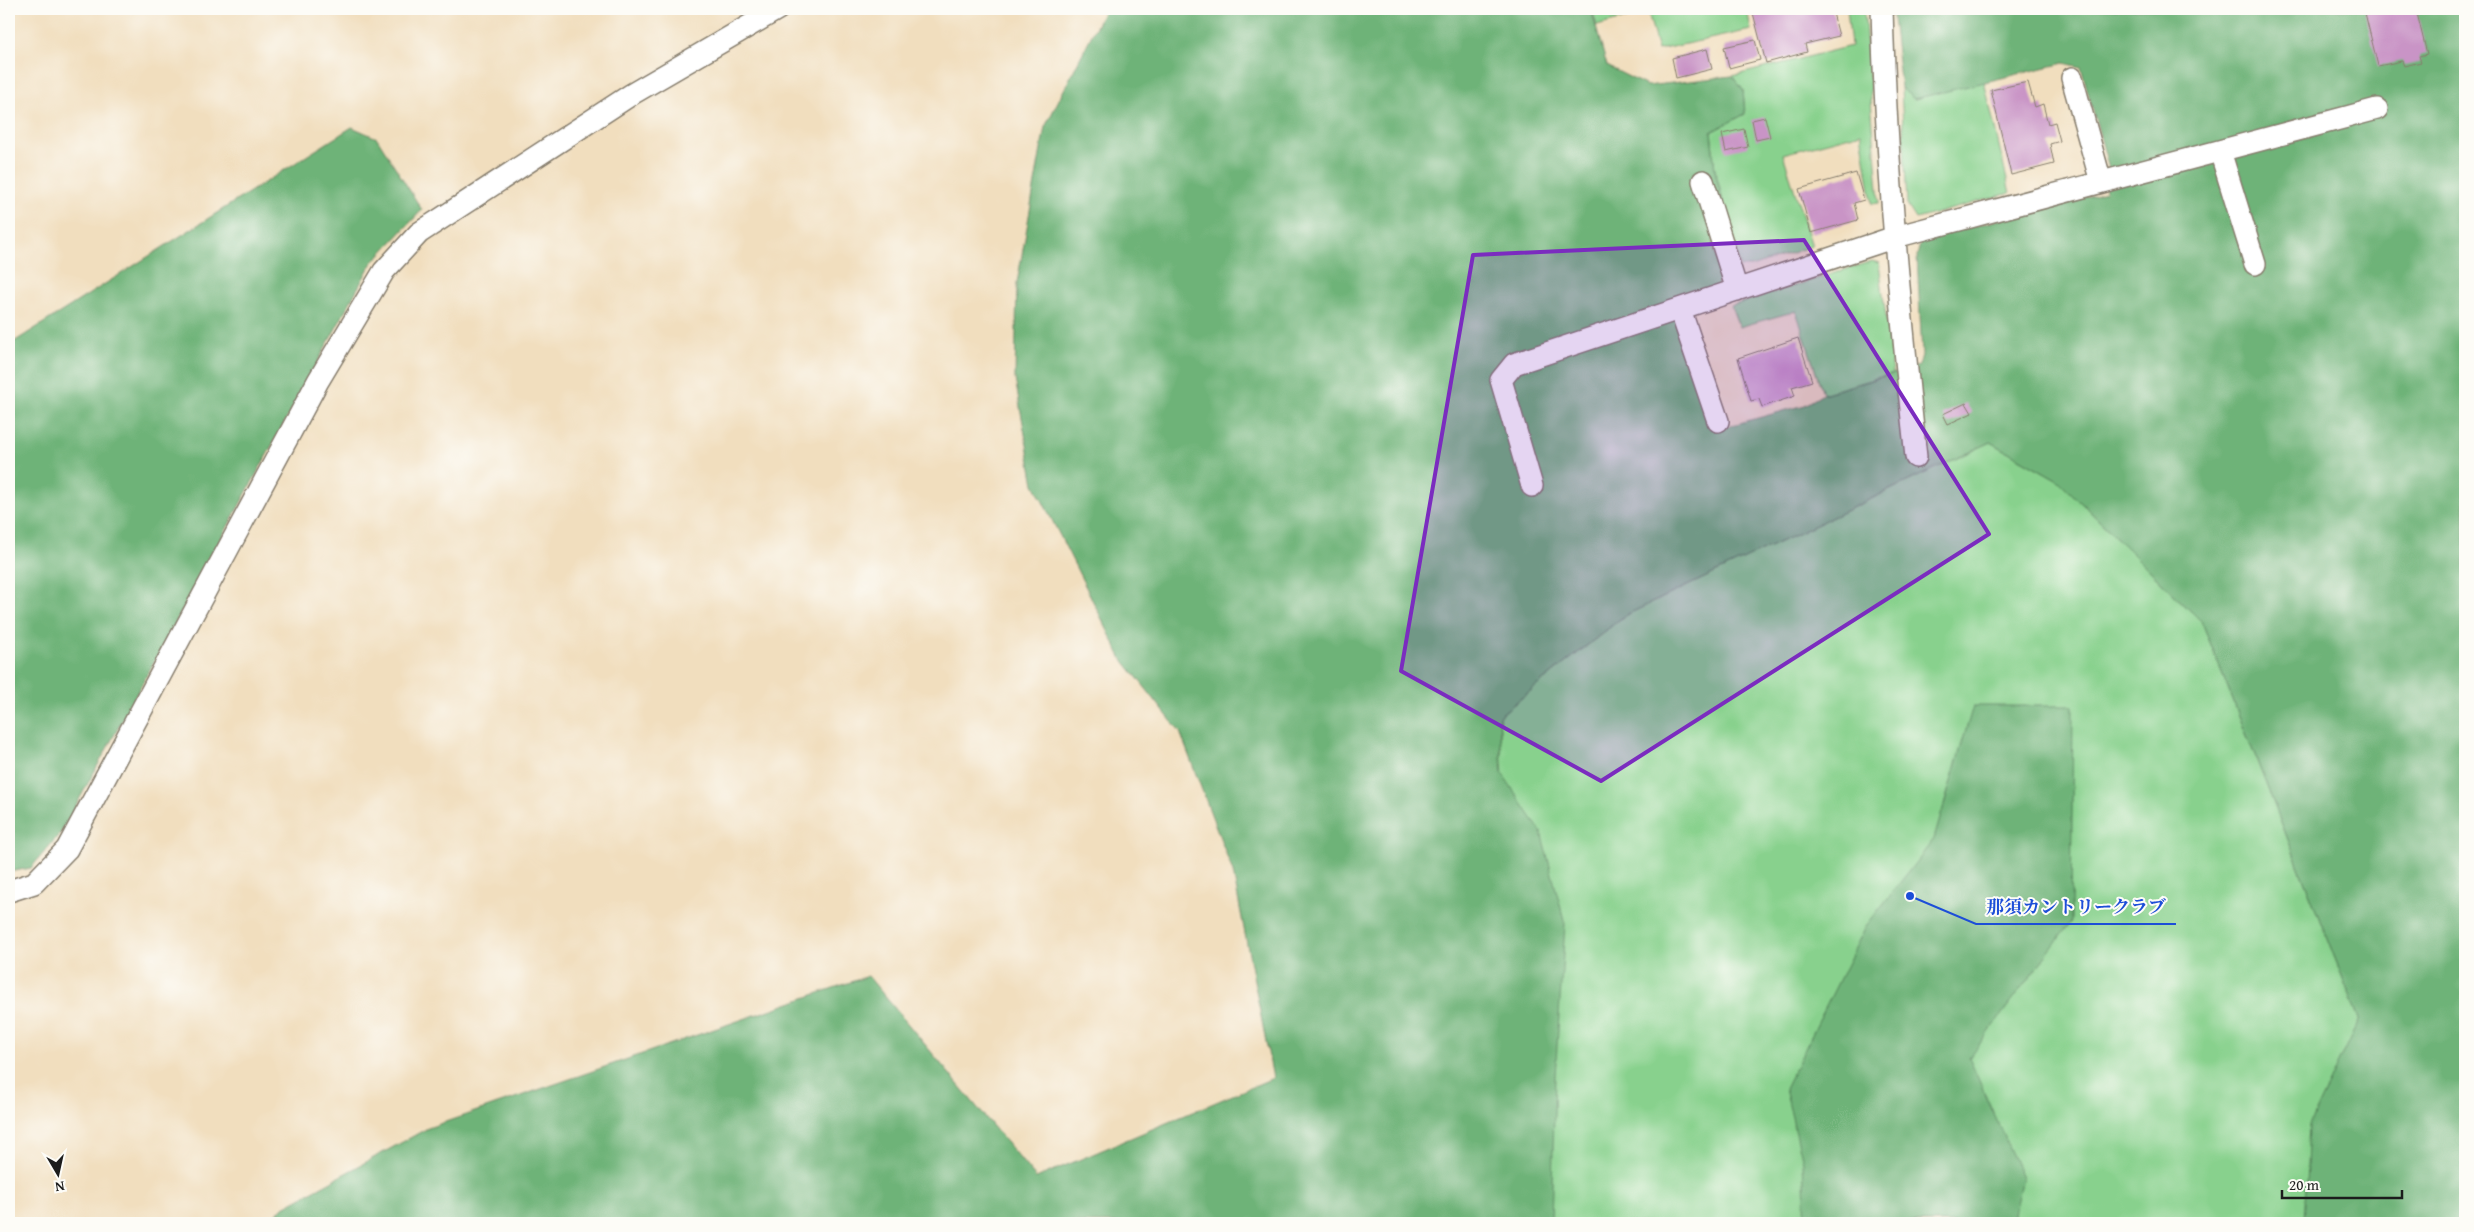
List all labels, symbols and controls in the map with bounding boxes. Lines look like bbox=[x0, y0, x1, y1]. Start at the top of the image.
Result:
callout: 那須カントリークラブ bbox=[1976, 891, 2176, 924]
text: 那須カントリークラブ bbox=[1986, 893, 2166, 920]
north arrow bbox=[32, 1150, 82, 1200]
scale bar bbox=[2282, 1167, 2402, 1199]
text: 20 m bbox=[2289, 1174, 2320, 1195]
text: N bbox=[53, 1176, 66, 1198]

